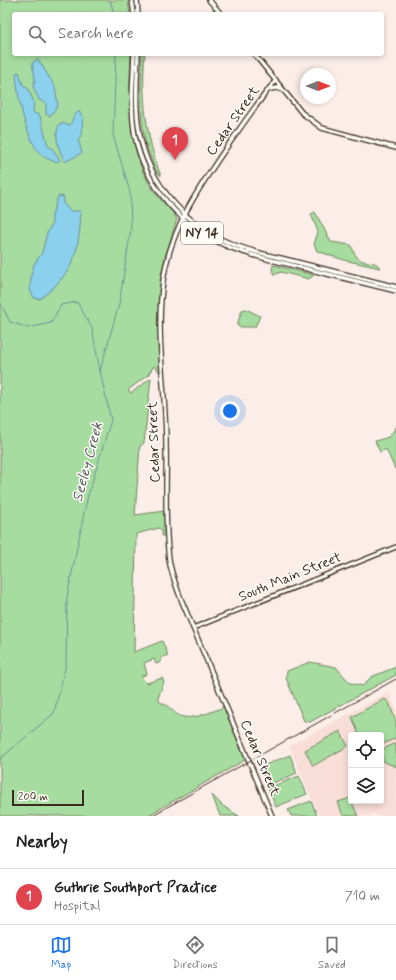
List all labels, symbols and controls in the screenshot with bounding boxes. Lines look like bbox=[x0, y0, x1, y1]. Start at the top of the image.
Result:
search box bbox=[12, 12, 384, 56]
icon: search bbox=[26, 23, 48, 45]
text: Search here bbox=[58, 24, 134, 44]
north arrow bbox=[300, 68, 336, 104]
street label: Cedar Street bbox=[202, 82, 264, 159]
pin: 1 bbox=[162, 127, 188, 160]
road number: NY 14 bbox=[181, 222, 223, 244]
street label: Cedar Street bbox=[144, 400, 164, 483]
your location bbox=[220, 401, 240, 421]
water label: Seeley Creek bbox=[68, 419, 108, 504]
street label: South Main Street bbox=[236, 548, 344, 606]
street label: Cedar Street bbox=[236, 717, 284, 800]
map controls bbox=[348, 732, 384, 804]
button: locate bbox=[348, 732, 384, 768]
button: layers bbox=[348, 768, 384, 804]
scale bar bbox=[12, 788, 84, 807]
text: 200 m bbox=[18, 790, 48, 804]
text: Nearby bbox=[16, 831, 68, 853]
text: Guthrie Southport Practice bbox=[54, 878, 217, 898]
text: 1 bbox=[26, 888, 32, 905]
text: 710 m bbox=[345, 888, 380, 905]
text: Hospital bbox=[54, 898, 100, 915]
tab: Map bbox=[50, 934, 72, 972]
tab: Directions bbox=[172, 934, 218, 972]
tab: Saved bbox=[318, 934, 346, 972]

